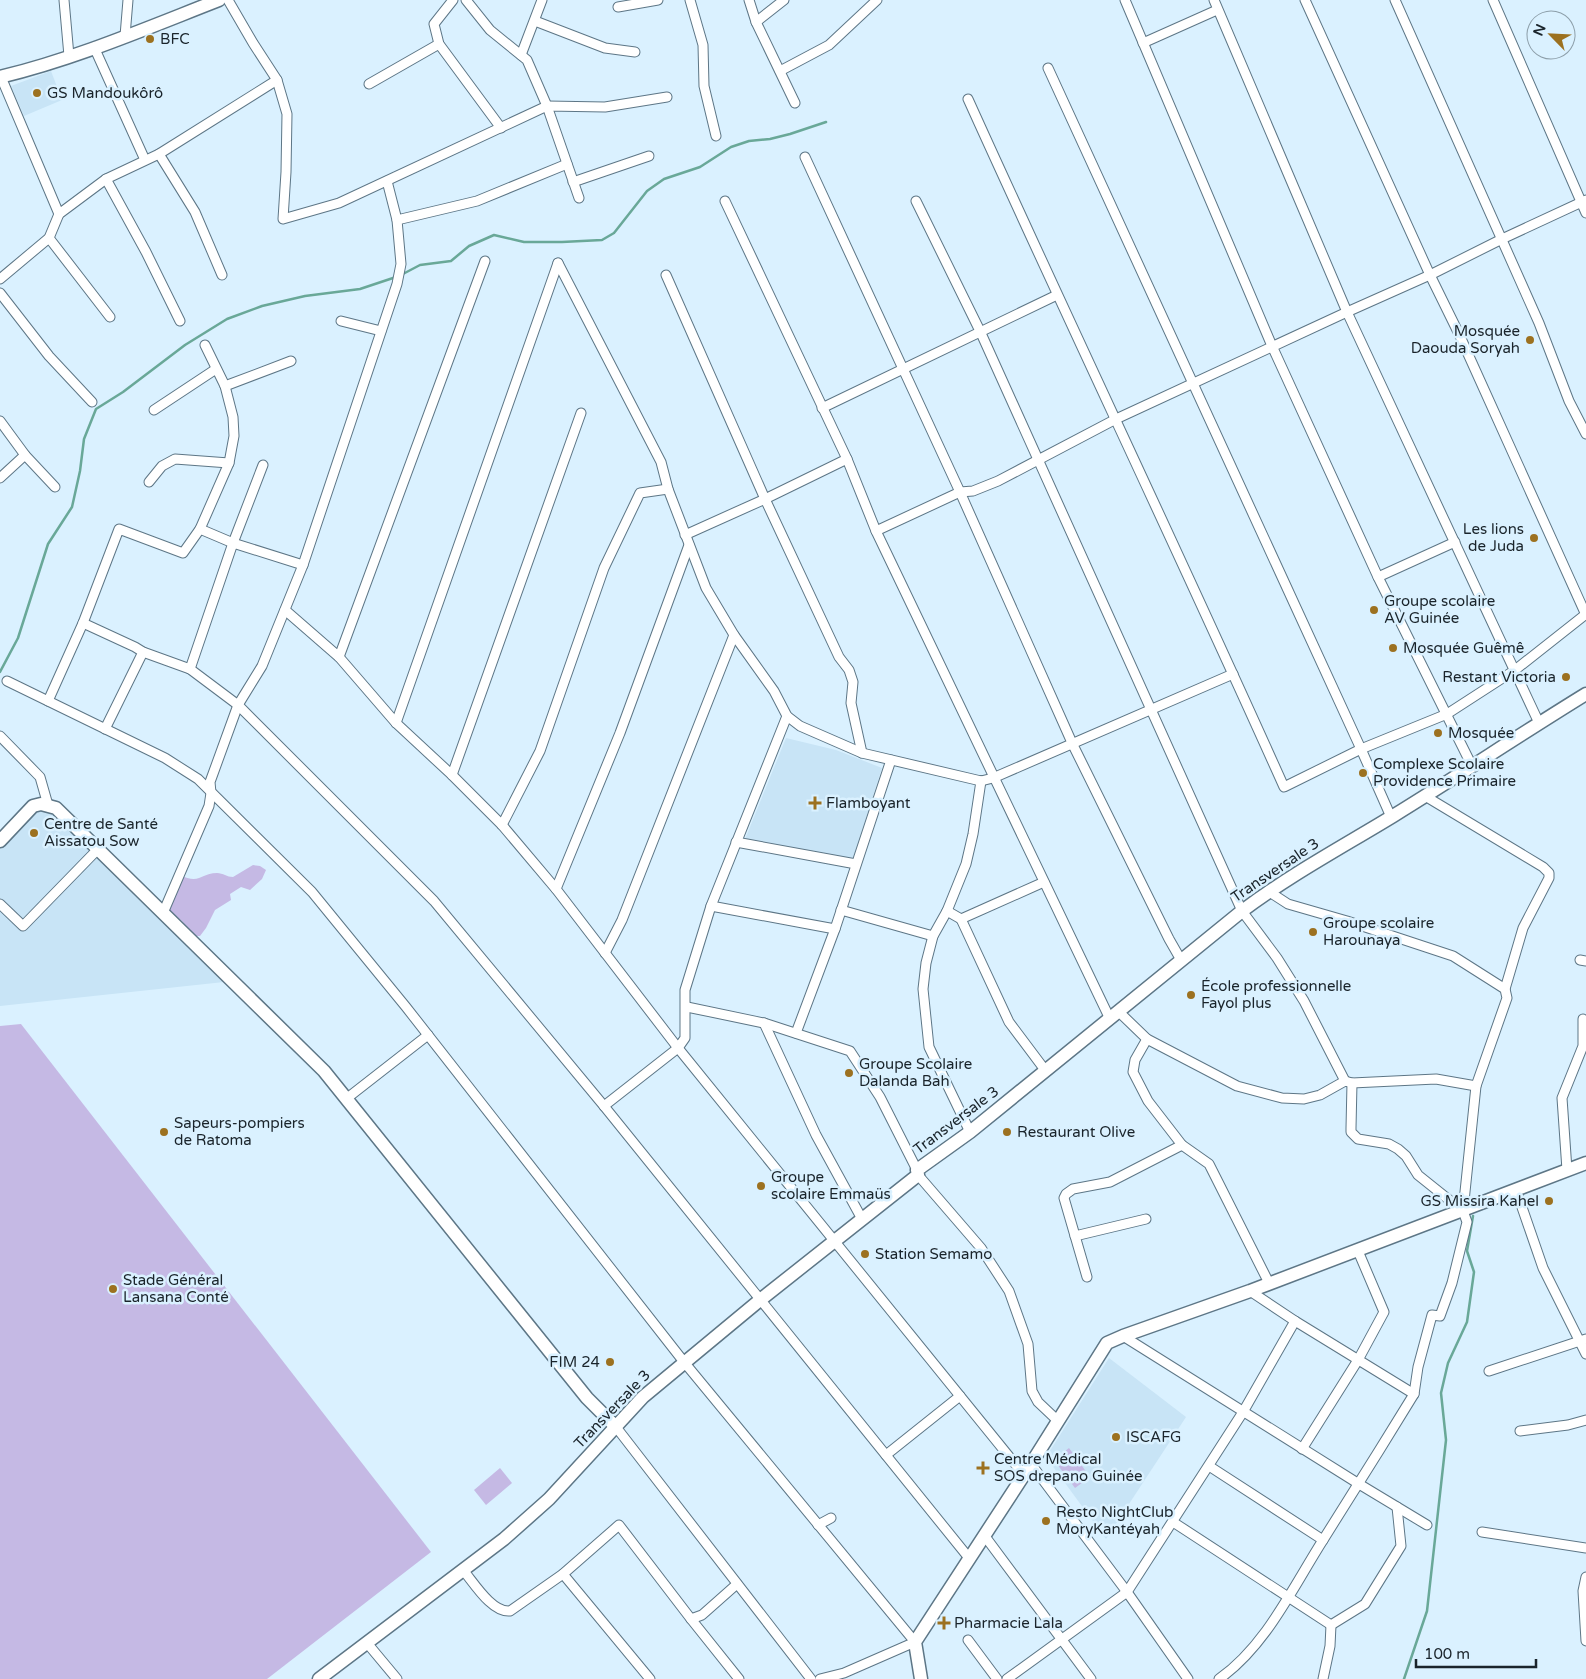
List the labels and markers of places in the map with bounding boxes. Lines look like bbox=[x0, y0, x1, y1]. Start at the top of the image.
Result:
place label: BFC bbox=[160, 30, 190, 48]
marker: BFC bbox=[144, 33, 156, 45]
place label: GS Mandoukôrô bbox=[47, 84, 163, 102]
marker: GS Mandoukôrô bbox=[31, 87, 43, 99]
place label: Mosquée Daouda Soryah bbox=[1411, 322, 1520, 357]
marker: Mosquée Daouda Soryah bbox=[1524, 334, 1536, 346]
place label: Les lions de Juda bbox=[1463, 520, 1524, 555]
marker: Les lions de Juda bbox=[1528, 532, 1540, 544]
place label: Groupe scolaire AV Guinée bbox=[1384, 592, 1495, 627]
marker: Groupe scolaire AV Guinée bbox=[1368, 604, 1380, 616]
place label: Mosquée Guêmê bbox=[1403, 639, 1524, 657]
marker: Mosquée Guêmê bbox=[1387, 642, 1399, 654]
place label: Restant Victoria bbox=[1442, 668, 1556, 686]
marker: Restant Victoria bbox=[1560, 671, 1572, 683]
place label: Mosquée bbox=[1448, 724, 1514, 742]
marker: Mosquée bbox=[1432, 727, 1444, 739]
place label: Complexe Scolaire Providence Primaire bbox=[1373, 755, 1516, 790]
marker: Complexe Scolaire Providence Primaire bbox=[1357, 767, 1369, 779]
place label: Flamboyant bbox=[826, 794, 911, 812]
marker: Flamboyant bbox=[808, 796, 822, 810]
place label: Centre de Santé Aissatou Sow bbox=[44, 815, 158, 850]
marker: Centre de Santé Aissatou Sow bbox=[28, 827, 40, 839]
place label: Groupe scolaire Harounaya bbox=[1323, 914, 1434, 949]
marker: Groupe scolaire Harounaya bbox=[1307, 926, 1319, 938]
place label: École professionnelle Fayol plus bbox=[1201, 977, 1351, 1012]
marker: École professionnelle Fayol plus bbox=[1185, 989, 1197, 1001]
place label: Groupe Scolaire Dalanda Bah bbox=[859, 1055, 972, 1090]
marker: Groupe Scolaire Dalanda Bah bbox=[843, 1067, 855, 1079]
place label: Sapeurs-pompiers de Ratoma bbox=[174, 1114, 305, 1149]
place label: Restaurant Olive bbox=[1017, 1123, 1135, 1141]
marker: Sapeurs-pompiers de Ratoma bbox=[158, 1126, 170, 1138]
marker: Restaurant Olive bbox=[1001, 1126, 1013, 1138]
place label: Groupe scolaire Emmaüs bbox=[771, 1168, 891, 1203]
marker: Groupe scolaire Emmaüs bbox=[755, 1180, 767, 1192]
place label: GS Missira Kahel bbox=[1420, 1192, 1539, 1210]
marker: GS Missira Kahel bbox=[1543, 1195, 1555, 1207]
place label: Station Semamo bbox=[875, 1245, 992, 1263]
marker: Station Semamo bbox=[859, 1248, 871, 1260]
place label: Stade Général Lansana Conté bbox=[123, 1271, 229, 1306]
marker: Stade Général Lansana Conté bbox=[107, 1283, 119, 1295]
place label: FIM 24 bbox=[549, 1353, 600, 1371]
marker: FIM 24 bbox=[604, 1356, 616, 1368]
place label: ISCAFG bbox=[1126, 1428, 1181, 1446]
marker: ISCAFG bbox=[1110, 1431, 1122, 1443]
place label: Centre Médical SOS drepano Guinée bbox=[994, 1450, 1142, 1485]
marker: Centre Médical SOS drepano Guinée bbox=[976, 1461, 990, 1475]
place label: Resto NightClub MoryKantéyah bbox=[1056, 1503, 1174, 1538]
marker: Resto NightClub MoryKantéyah bbox=[1040, 1515, 1052, 1527]
place label: Pharmacie Lala bbox=[954, 1614, 1063, 1632]
marker: Pharmacie Lala bbox=[938, 1617, 950, 1629]

